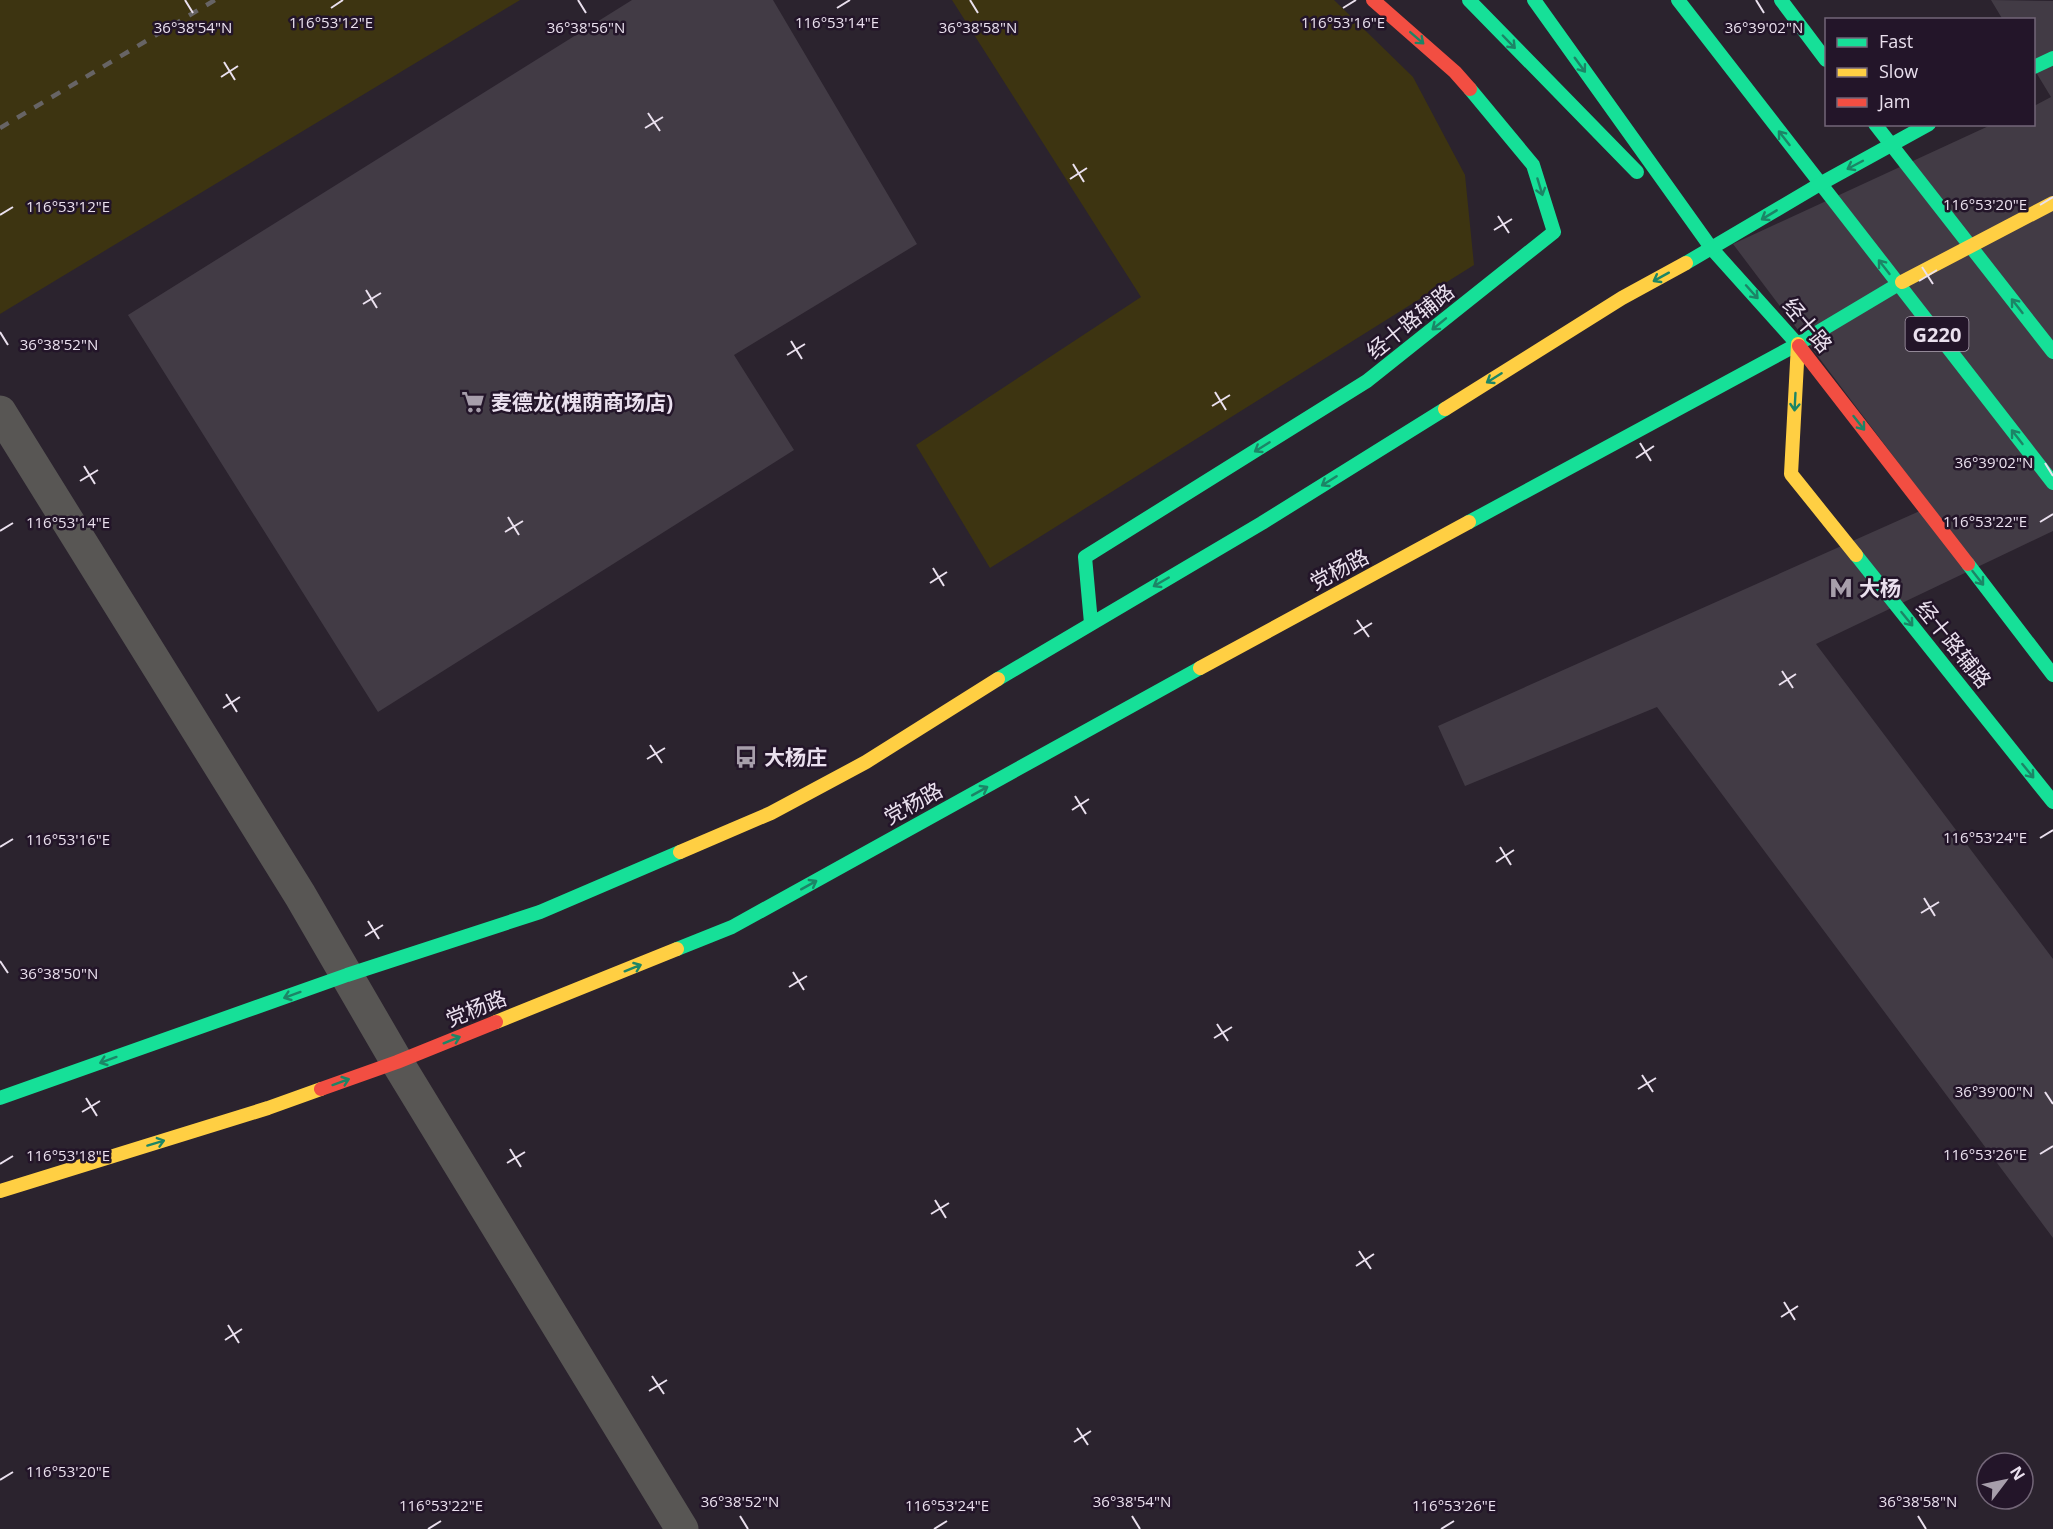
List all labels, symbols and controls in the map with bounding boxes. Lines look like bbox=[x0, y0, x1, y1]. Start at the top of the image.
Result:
text: 116°53'12"E bbox=[289, 12, 373, 32]
text: 116°53'14"E bbox=[795, 12, 879, 32]
text: 116°53'16"E bbox=[1301, 12, 1385, 32]
text: 36°38'54"N bbox=[154, 17, 232, 37]
text: 36°38'56"N bbox=[547, 17, 625, 37]
text: 36°38'58"N bbox=[939, 17, 1017, 37]
text: 36°39'02"N bbox=[1725, 17, 1803, 37]
legend bbox=[1825, 18, 2035, 126]
text: Fast bbox=[1879, 29, 1913, 53]
one-way arrow bbox=[1409, 32, 1425, 45]
one-way arrow bbox=[1502, 34, 1517, 49]
one-way arrow bbox=[1574, 56, 1586, 72]
text: Slow bbox=[1879, 59, 1918, 83]
text: Jam bbox=[1877, 89, 1911, 113]
one-way arrow bbox=[1777, 130, 1790, 146]
one-way arrow bbox=[1847, 160, 1865, 171]
one-way arrow bbox=[1535, 177, 1546, 196]
text: 116°53'20"E bbox=[1943, 194, 2027, 214]
text: 116°53'12"E bbox=[26, 196, 110, 216]
one-way arrow bbox=[1761, 209, 1778, 221]
one-way arrow bbox=[1878, 259, 1891, 275]
one-way arrow bbox=[1653, 271, 1670, 283]
street label: 经十路辅路 bbox=[1360, 277, 1460, 365]
one-way arrow bbox=[1745, 285, 1759, 300]
street label: 经十路 bbox=[1777, 292, 1839, 358]
one-way arrow bbox=[2011, 298, 2024, 314]
road number: G220 bbox=[1906, 317, 1968, 351]
one-way arrow bbox=[1431, 318, 1447, 331]
text: 36°38'52"N bbox=[20, 334, 98, 354]
one-way arrow bbox=[1486, 373, 1503, 385]
place label: 麦德龙(槐荫商场店) bbox=[491, 388, 673, 416]
supermarket icon: 麦德龙(槐荫商场店) bbox=[460, 389, 486, 415]
one-way arrow bbox=[1789, 391, 1800, 411]
one-way arrow bbox=[1853, 415, 1866, 431]
one-way arrow bbox=[2011, 429, 2024, 445]
one-way arrow bbox=[1254, 442, 1271, 454]
text: 36°39'02"N bbox=[1955, 452, 2033, 472]
one-way arrow bbox=[1320, 475, 1337, 488]
text: 116°53'22"E bbox=[1943, 511, 2027, 531]
text: 116°53'14"E bbox=[26, 512, 110, 532]
street label: 党杨路 bbox=[1305, 542, 1373, 596]
one-way arrow bbox=[1971, 570, 1984, 586]
place label: 大杨 bbox=[1859, 574, 1901, 602]
metro station icon: 大杨 bbox=[1828, 575, 1854, 601]
one-way arrow bbox=[1153, 576, 1170, 588]
street label: 经十路辅路 bbox=[1910, 594, 1998, 694]
one-way arrow bbox=[1900, 611, 1913, 627]
place label: 大杨庄 bbox=[764, 743, 827, 771]
bus stop icon: 大杨庄 bbox=[733, 744, 759, 770]
one-way arrow bbox=[2022, 763, 2035, 779]
street label: 党杨路 bbox=[879, 775, 947, 831]
one-way arrow bbox=[971, 784, 988, 796]
text: 116°53'24"E bbox=[1943, 827, 2027, 847]
text: 116°53'16"E bbox=[26, 829, 110, 849]
one-way arrow bbox=[800, 879, 817, 891]
one-way arrow bbox=[623, 961, 641, 972]
text: 36°38'50"N bbox=[20, 963, 98, 983]
street label: 党杨路 bbox=[442, 983, 510, 1033]
one-way arrow bbox=[283, 990, 302, 1001]
one-way arrow bbox=[442, 1034, 461, 1045]
one-way arrow bbox=[100, 1055, 118, 1066]
one-way arrow bbox=[332, 1076, 350, 1087]
text: 36°39'00"N bbox=[1955, 1081, 2033, 1101]
one-way arrow bbox=[146, 1137, 165, 1148]
text: 116°53'26"E bbox=[1943, 1144, 2027, 1164]
text: 116°53'18"E bbox=[26, 1145, 110, 1165]
north arrow bbox=[1975, 1451, 2035, 1511]
text: 116°53'20"E bbox=[26, 1461, 110, 1481]
text: N bbox=[2005, 1462, 2030, 1484]
text: 36°38'52"N bbox=[701, 1491, 779, 1511]
text: 36°38'54"N bbox=[1093, 1491, 1171, 1511]
text: 36°38'58"N bbox=[1879, 1491, 1957, 1511]
text: 116°53'22"E bbox=[399, 1495, 483, 1515]
text: 116°53'24"E bbox=[905, 1495, 989, 1515]
text: 116°53'26"E bbox=[1412, 1495, 1496, 1515]

